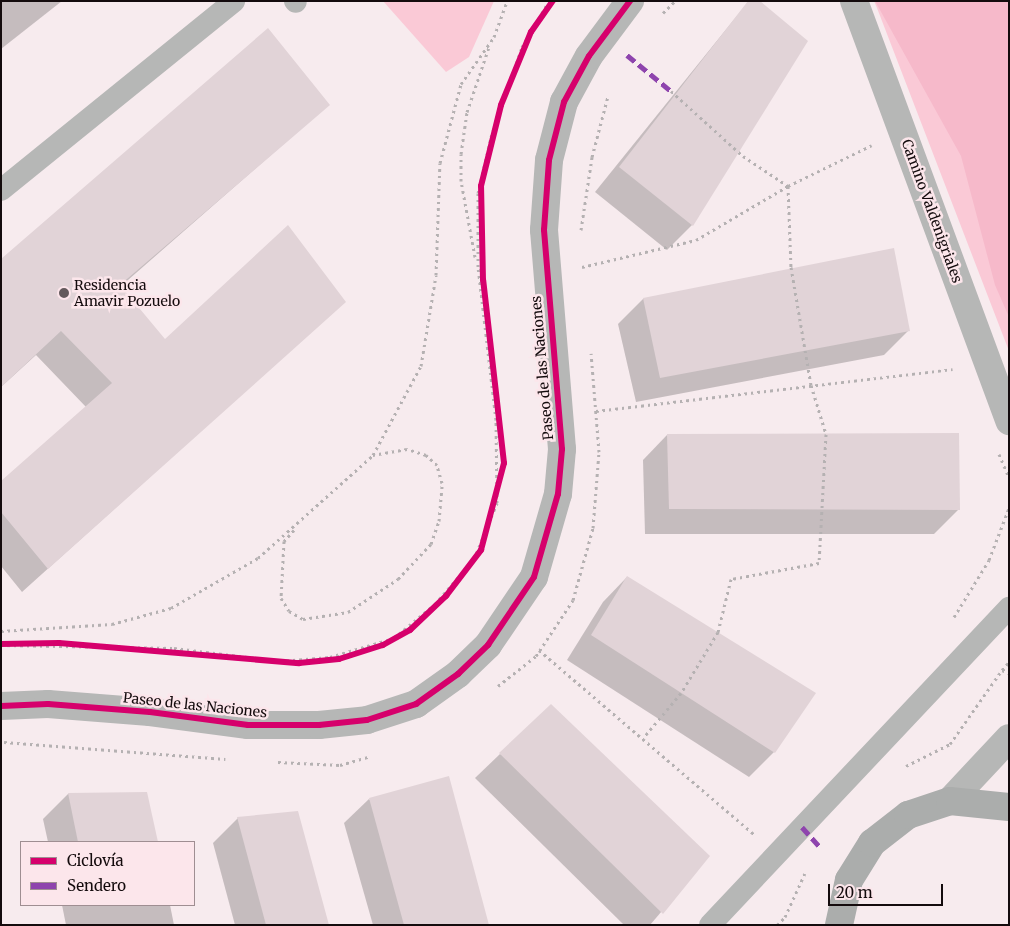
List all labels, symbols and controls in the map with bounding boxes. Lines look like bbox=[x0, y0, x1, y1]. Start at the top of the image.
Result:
street label: Camino Valdenigriales bbox=[898, 137, 966, 285]
place label: Residencia Amavir Pozuelo bbox=[74, 277, 180, 310]
marker: Residencia Amavir Pozuelo bbox=[58, 287, 70, 299]
street label: Paseo de las Naciones bbox=[527, 295, 557, 441]
street label: Paseo de las Naciones bbox=[122, 689, 268, 721]
legend bbox=[20, 841, 195, 906]
text: Ciclovía bbox=[67, 851, 124, 870]
scale bar bbox=[830, 874, 945, 906]
text: Sendero bbox=[67, 876, 126, 895]
text: 20 m bbox=[836, 883, 873, 902]

